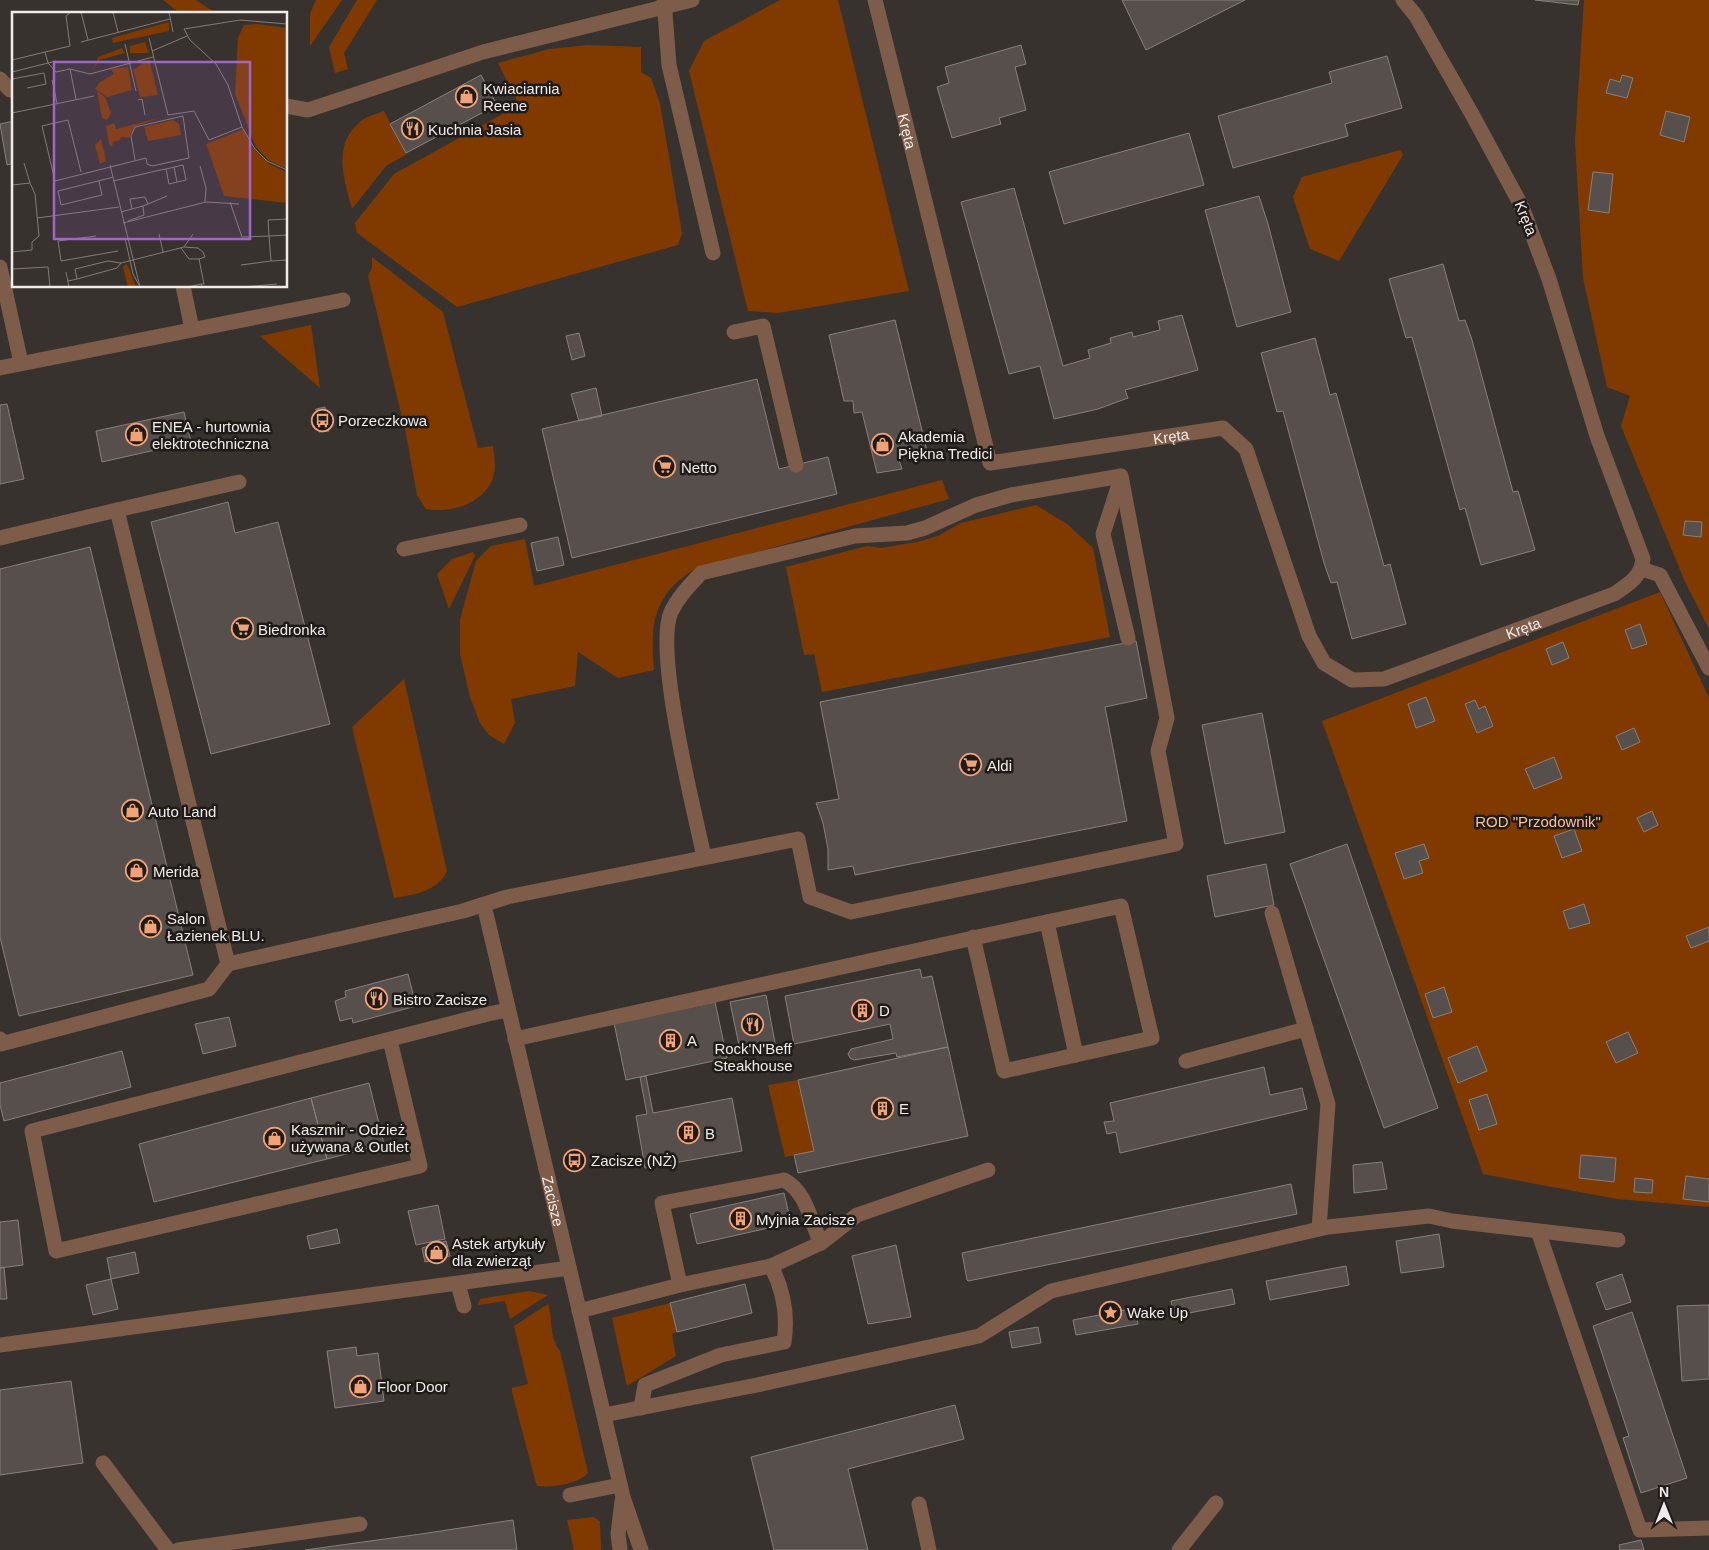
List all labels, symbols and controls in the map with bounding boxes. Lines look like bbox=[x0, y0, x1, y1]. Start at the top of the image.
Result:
inset map bbox=[12, 12, 288, 288]
place label: Kwiaciarnia Reene bbox=[483, 80, 560, 114]
shop icon: Kwiaciarnia Reene bbox=[455, 85, 479, 109]
street label: Kręta bbox=[895, 112, 920, 151]
restaurant icon: Kuchnia Jasia bbox=[400, 117, 424, 141]
place label: Kuchnia Jasia bbox=[428, 121, 522, 138]
street label: Kręta bbox=[1511, 198, 1541, 238]
bus stop icon: Porzeczkowa bbox=[310, 408, 334, 432]
place label: Porzeczkowa bbox=[338, 412, 428, 429]
place label: ENEA - hurtownia elektrotechniczna bbox=[152, 418, 271, 452]
shop icon: ENEA - hurtownia elektrotechniczna bbox=[124, 423, 148, 447]
street label: Kręta bbox=[1152, 425, 1191, 447]
place label: Akademia Piękna Tredici bbox=[898, 428, 992, 462]
shop icon: Akademia Piękna Tredici bbox=[870, 433, 894, 457]
supermarket icon: Netto bbox=[653, 455, 677, 479]
place label: Netto bbox=[681, 459, 717, 476]
street label: Kręta bbox=[1503, 613, 1543, 642]
supermarket icon: Biedronka bbox=[230, 617, 254, 641]
place label: Biedronka bbox=[258, 621, 326, 638]
supermarket icon: Aldi bbox=[959, 753, 983, 777]
place label: Aldi bbox=[987, 757, 1012, 774]
shop icon: Auto Land bbox=[120, 799, 144, 823]
place label: Auto Land bbox=[148, 803, 216, 820]
park label: ROD "Przodownik" bbox=[1475, 813, 1601, 830]
shop icon: Merida bbox=[125, 859, 149, 883]
place label: Merida bbox=[153, 863, 200, 880]
place label: Salon Łazienek BLU. bbox=[167, 910, 265, 944]
shop icon: Salon Łazienek BLU. bbox=[139, 915, 163, 939]
restaurant icon: Bistro Zacisze bbox=[365, 987, 389, 1011]
place label: Bistro Zacisze bbox=[393, 991, 487, 1008]
building icon: D bbox=[851, 998, 875, 1022]
place label: D bbox=[879, 1002, 890, 1019]
restaurant icon: Rock'N'Beff Steakhouse bbox=[741, 1013, 765, 1037]
building icon: A bbox=[659, 1028, 683, 1052]
place label: A bbox=[687, 1032, 697, 1049]
place label: Rock'N'Beff Steakhouse bbox=[713, 1040, 793, 1074]
building icon: E bbox=[871, 1096, 895, 1120]
place label: E bbox=[899, 1100, 909, 1117]
place label: Kaszmir - Odzież używana & Outlet bbox=[291, 1121, 409, 1155]
building icon: B bbox=[677, 1121, 701, 1145]
place label: B bbox=[705, 1125, 715, 1142]
shop icon: Kaszmir - Odzież używana & Outlet bbox=[263, 1126, 287, 1150]
bus stop icon: Zacisze (NŻ) bbox=[563, 1148, 587, 1172]
place label: Zacisze (NŻ) bbox=[591, 1152, 677, 1169]
street label: Zacisze bbox=[539, 1174, 568, 1228]
building icon: Myjnia Zacisze bbox=[728, 1207, 752, 1231]
place label: Myjnia Zacisze bbox=[756, 1211, 855, 1228]
place label: Astek artykuły dla zwierząt bbox=[452, 1235, 546, 1269]
shop icon: Astek artykuły dla zwierząt bbox=[424, 1240, 448, 1264]
place icon: Wake Up bbox=[1099, 1300, 1123, 1324]
place label: Wake Up bbox=[1127, 1304, 1188, 1321]
shop icon: Floor Door bbox=[349, 1374, 373, 1398]
place label: Floor Door bbox=[377, 1378, 448, 1395]
north arrow bbox=[1639, 1480, 1689, 1530]
text: N bbox=[1659, 1484, 1669, 1500]

